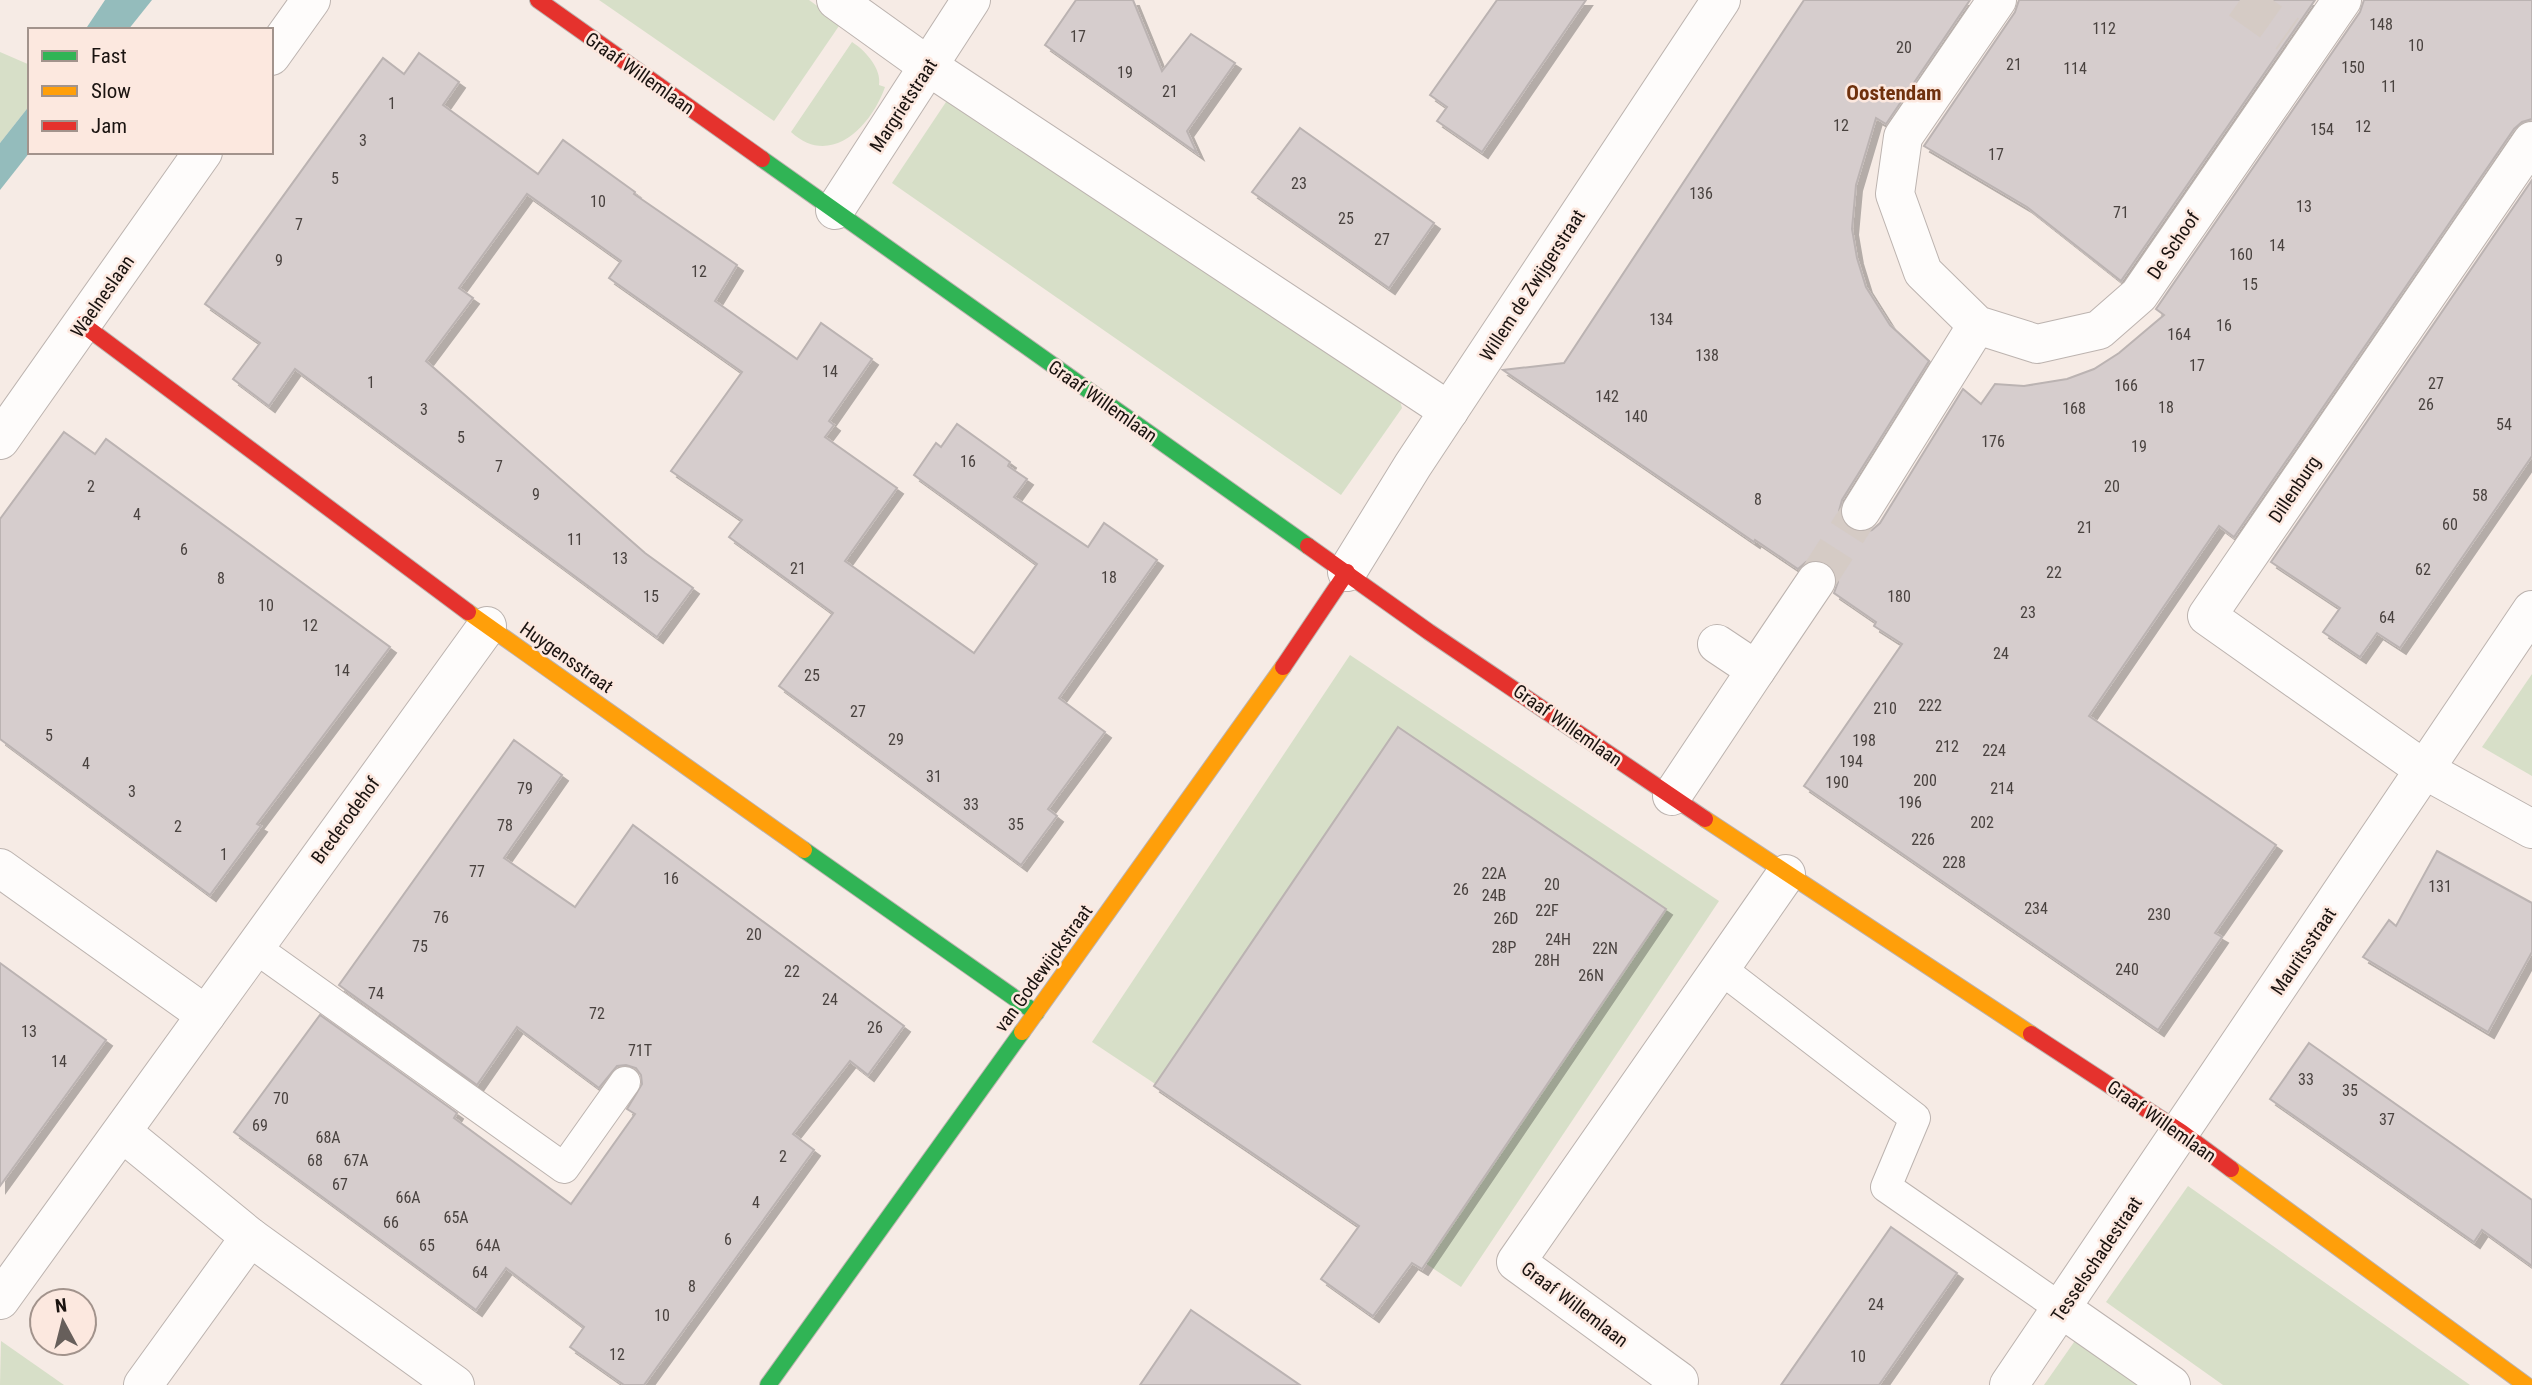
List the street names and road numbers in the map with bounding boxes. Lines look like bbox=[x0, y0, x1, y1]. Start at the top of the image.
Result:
street label: Graaf Willemlaan bbox=[581, 27, 699, 119]
street label: Margrietstraat bbox=[865, 54, 942, 156]
street label: Willem de Zwijgerstraat bbox=[1475, 205, 1590, 365]
street label: De Schoof bbox=[2142, 207, 2204, 284]
street label: Waelneslaan bbox=[66, 251, 139, 342]
street label: Graaf Willemlaan bbox=[1044, 355, 1162, 447]
street label: Dillenburg bbox=[2264, 452, 2325, 527]
street label: Huygensstraat bbox=[516, 617, 618, 698]
street label: Graaf Willemlaan bbox=[1509, 679, 1627, 771]
street label: Brederodehof bbox=[306, 773, 385, 868]
street label: van Godewijckstraat bbox=[990, 900, 1097, 1036]
street label: Mauritsstraat bbox=[2266, 903, 2341, 999]
street label: Graaf Willemlaan bbox=[2103, 1075, 2221, 1167]
street label: Tesselschadestraat bbox=[2046, 1192, 2147, 1326]
street label: Graaf Willemlaan bbox=[1517, 1257, 1633, 1352]

